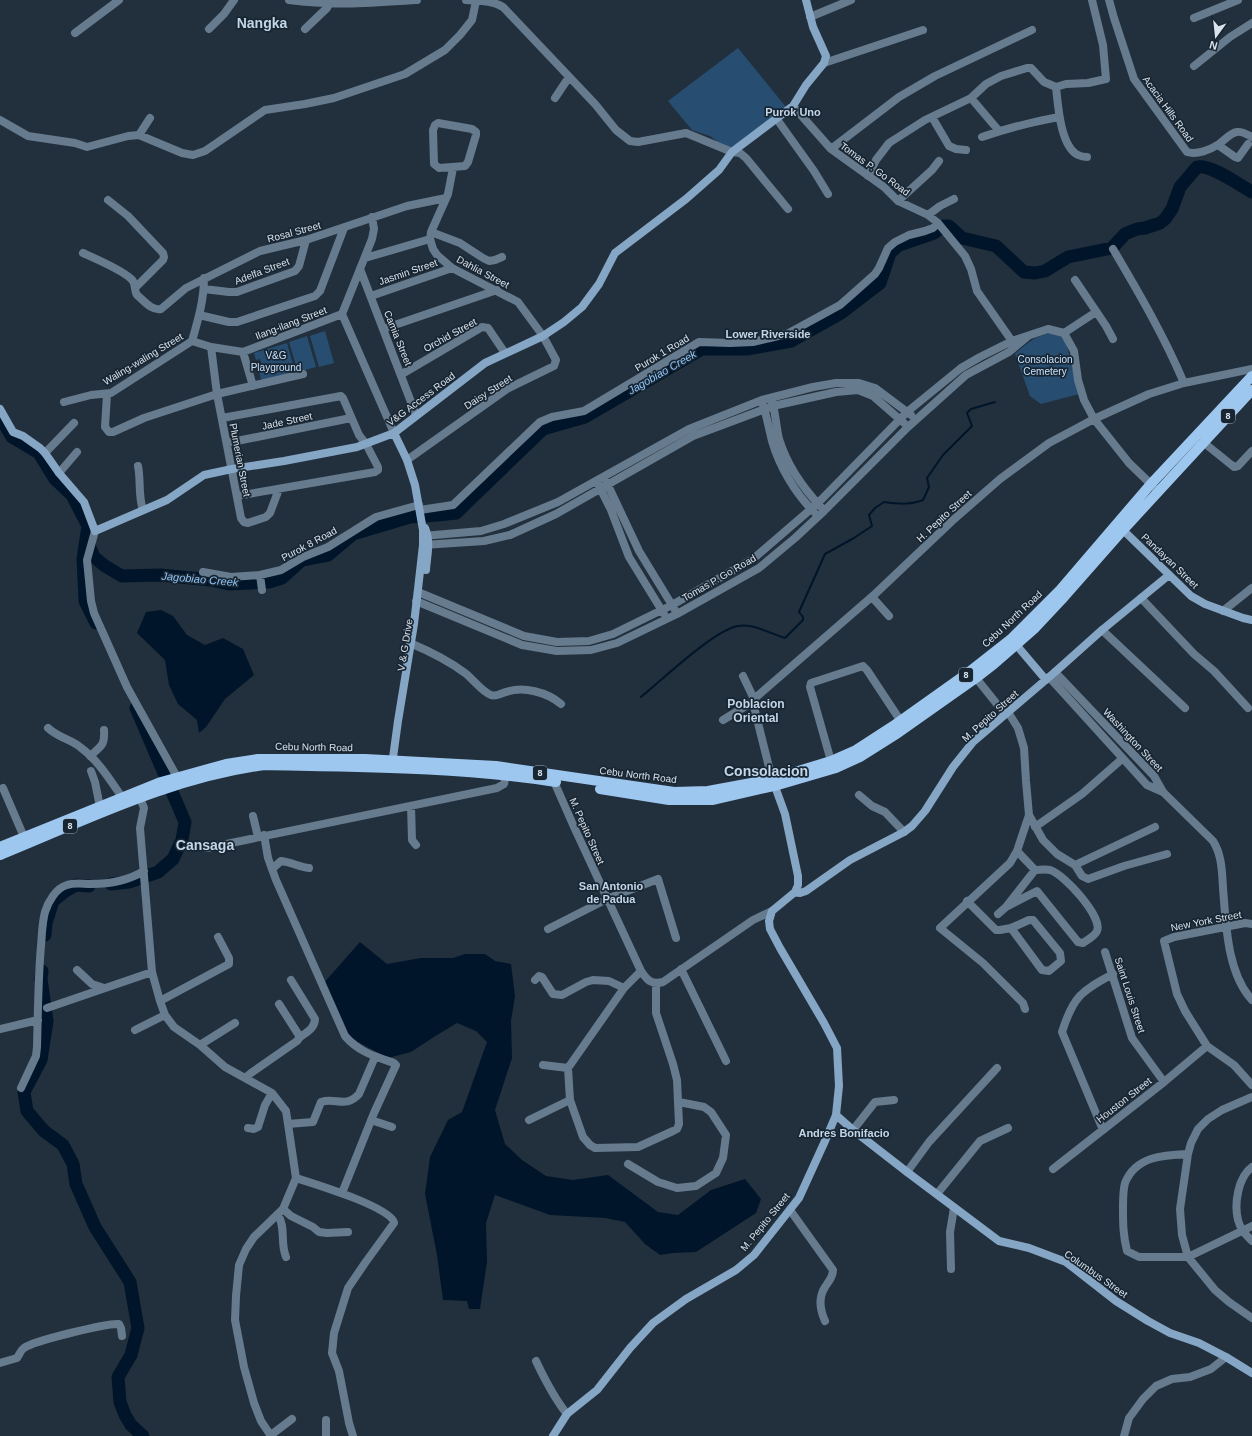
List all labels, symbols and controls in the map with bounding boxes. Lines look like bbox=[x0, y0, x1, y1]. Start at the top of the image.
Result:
district label: Nangka bbox=[237, 15, 287, 31]
north arrow bbox=[1196, 16, 1236, 56]
text: N bbox=[1208, 39, 1219, 52]
street label: Acacia Hills Road bbox=[1141, 74, 1195, 144]
district label: Purok Uno bbox=[765, 106, 821, 118]
street label: Tomas P. Go Road bbox=[838, 140, 912, 198]
street label: Rosal Street bbox=[266, 220, 322, 244]
street label: Dahlia Street bbox=[455, 254, 511, 291]
street label: Adelfa Street bbox=[233, 255, 291, 286]
street label: Jasmin Street bbox=[377, 257, 439, 287]
street label: Ilang-ilang Street bbox=[254, 304, 328, 342]
street label: Camia Street bbox=[382, 309, 414, 367]
street label: Orchid Street bbox=[422, 316, 479, 354]
district label: Lower Riverside bbox=[726, 328, 810, 340]
street label: Waling-waling Street bbox=[101, 331, 185, 387]
street label: Purok 1 Road bbox=[633, 333, 691, 373]
water label: Jagobiao Creek bbox=[625, 347, 699, 397]
park label: V&G Playground bbox=[251, 350, 301, 373]
park label: Consolacion Cemetery bbox=[1017, 354, 1073, 377]
street label: V&G Access Road bbox=[385, 370, 457, 428]
street label: Daisy Street bbox=[462, 372, 514, 411]
road number: 8 bbox=[1221, 409, 1235, 423]
street label: Jade Street bbox=[261, 410, 313, 432]
street label: Plumerian Street bbox=[227, 422, 253, 498]
street label: H. Pepito Street bbox=[914, 488, 974, 544]
street label: Purok 8 Road bbox=[279, 525, 339, 563]
street label: Pandayan Street bbox=[1139, 531, 1201, 591]
street label: Tomas P. Go Road bbox=[680, 552, 758, 604]
water label: Jagobiao Creek bbox=[160, 570, 239, 588]
street label: Cebu North Road bbox=[980, 588, 1044, 650]
street label: V & G Drive bbox=[395, 618, 415, 672]
road number: 8 bbox=[959, 668, 973, 682]
street label: M. Pepito Street bbox=[960, 688, 1020, 744]
district label: Poblacion Oriental bbox=[727, 697, 785, 725]
street label: Washington Street bbox=[1101, 706, 1165, 774]
street label: Cebu North Road bbox=[275, 741, 353, 753]
district label: Consolacion bbox=[724, 763, 808, 779]
street label: Cebu North Road bbox=[599, 765, 677, 785]
road number: 8 bbox=[533, 766, 547, 780]
street label: M. Pepito Street bbox=[567, 796, 607, 866]
road number: 8 bbox=[63, 819, 77, 833]
district label: Cansaga bbox=[176, 837, 234, 853]
district label: San Antonio de Padua bbox=[579, 880, 643, 905]
street label: New York Street bbox=[1170, 909, 1242, 933]
street label: Saint Louis Street bbox=[1113, 956, 1147, 1034]
street label: Houston Street bbox=[1094, 1075, 1154, 1125]
district label: Andres Bonifacio bbox=[798, 1127, 890, 1139]
street label: M. Pepito Street bbox=[738, 1191, 792, 1253]
street label: Columbus Street bbox=[1062, 1248, 1130, 1300]

